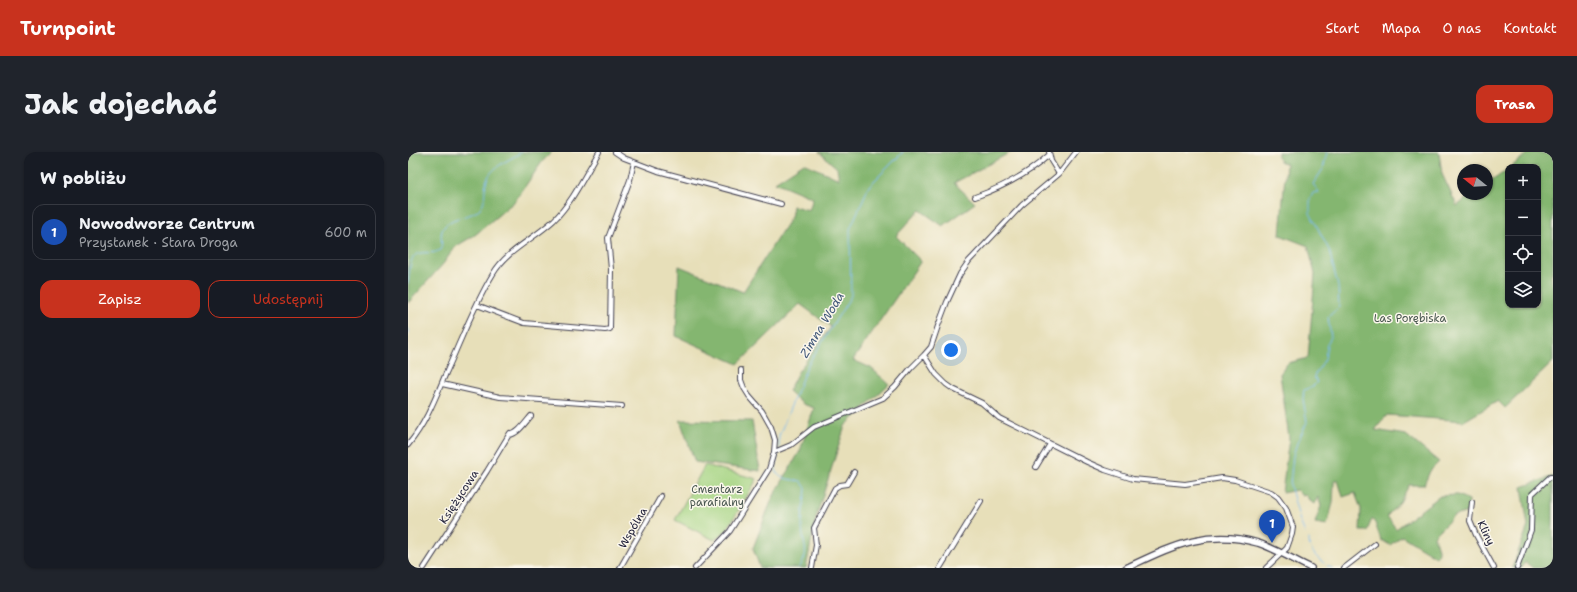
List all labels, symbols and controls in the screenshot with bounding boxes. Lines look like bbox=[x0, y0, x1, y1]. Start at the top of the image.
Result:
text: Turnpoint bbox=[20, 16, 116, 41]
text: Start bbox=[1325, 19, 1360, 37]
text: Mapa bbox=[1382, 19, 1420, 37]
text: O nas bbox=[1442, 19, 1481, 37]
text: Kontakt bbox=[1503, 19, 1557, 37]
text: Jak dojechać bbox=[24, 85, 218, 123]
button: Trasa bbox=[1476, 85, 1553, 123]
north arrow bbox=[1457, 164, 1493, 200]
map controls bbox=[1505, 164, 1541, 308]
button: + bbox=[1505, 164, 1541, 200]
text: W pobliżu bbox=[40, 167, 126, 189]
button: − bbox=[1505, 200, 1541, 236]
text: Nowodworze Centrum bbox=[79, 214, 255, 234]
text: 1 bbox=[51, 224, 57, 241]
text: 600 m bbox=[324, 224, 367, 241]
text: Przystanek · Stara Droga bbox=[79, 234, 238, 251]
button: locate bbox=[1505, 236, 1541, 272]
button: layers bbox=[1505, 272, 1541, 308]
button: Zapisz bbox=[40, 280, 200, 318]
button: Udostępnij bbox=[208, 280, 368, 318]
water label: Zimna Woda bbox=[796, 289, 848, 361]
park label: Las Porębiska bbox=[1374, 311, 1446, 326]
your location bbox=[941, 340, 961, 360]
street label: Księżycowa bbox=[436, 467, 482, 527]
park label: Cmentarz parafialny bbox=[690, 482, 744, 510]
street label: Wspólna bbox=[615, 505, 651, 551]
pin: 1 bbox=[1259, 510, 1285, 543]
street label: Kliny bbox=[1474, 518, 1498, 548]

